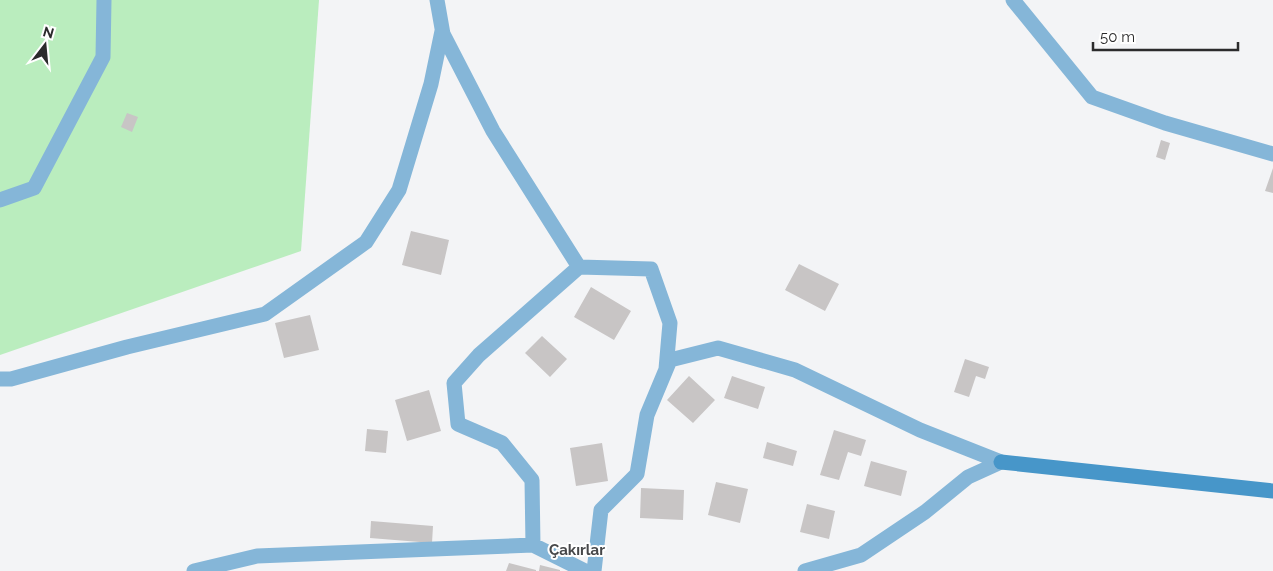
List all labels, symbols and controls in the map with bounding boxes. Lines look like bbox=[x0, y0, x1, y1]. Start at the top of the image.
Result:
north arrow bbox=[20, 20, 70, 70]
scale bar bbox=[1093, 20, 1238, 52]
text: N bbox=[41, 23, 56, 42]
text: 50 m bbox=[1100, 28, 1135, 46]
district label: Çakırlar bbox=[549, 541, 605, 559]

